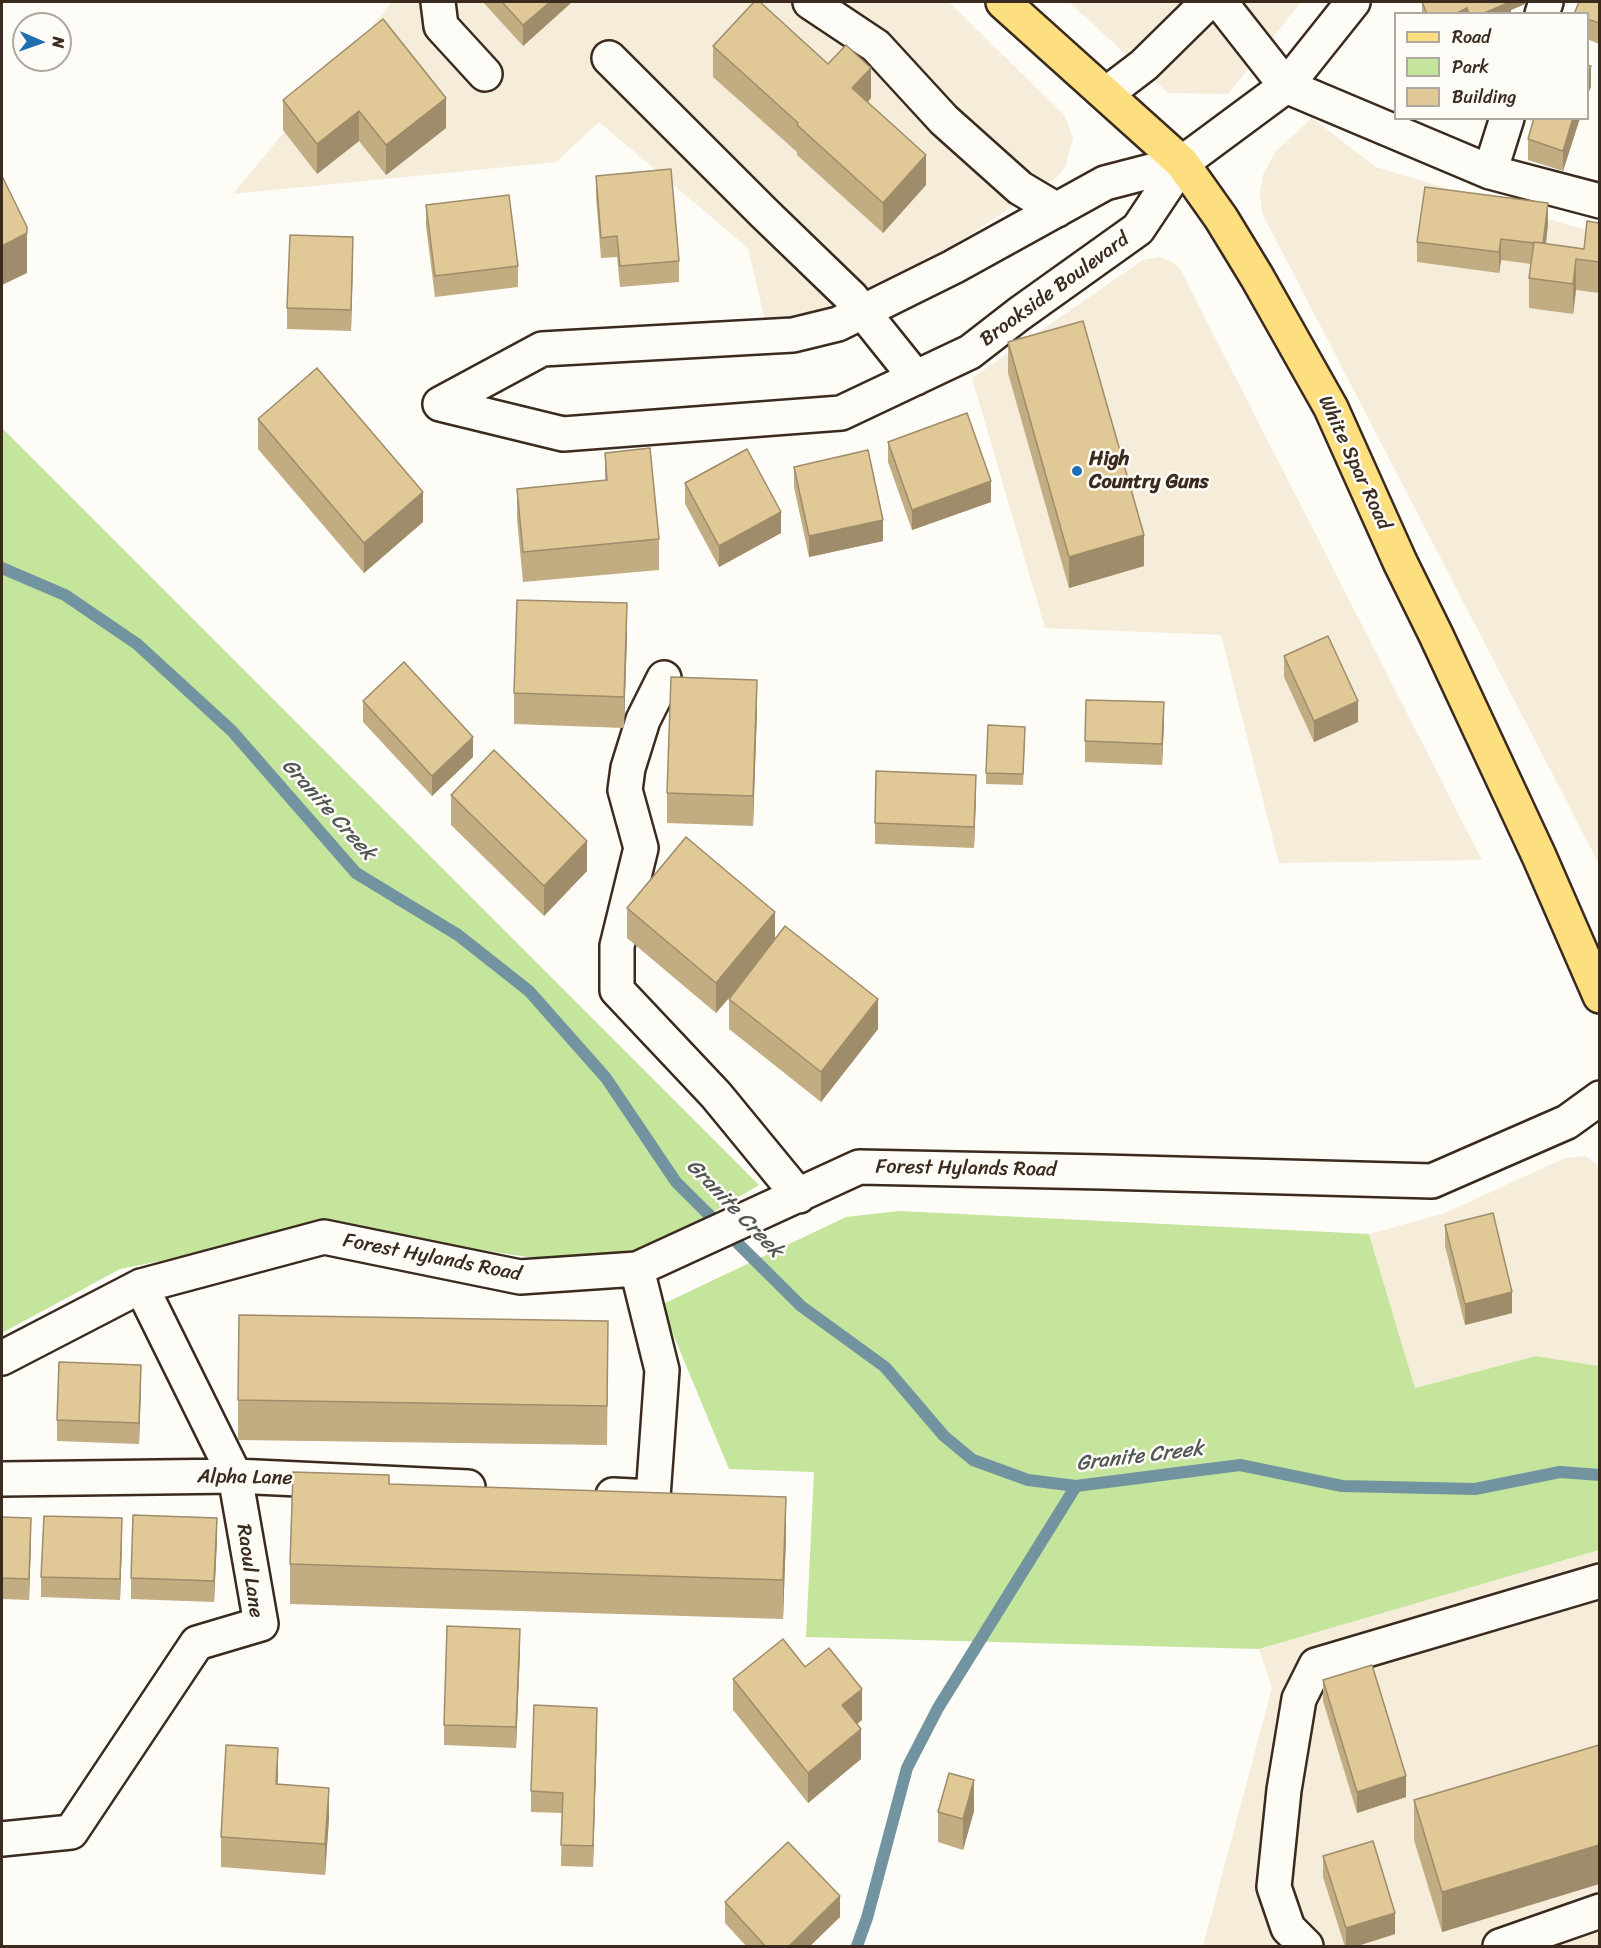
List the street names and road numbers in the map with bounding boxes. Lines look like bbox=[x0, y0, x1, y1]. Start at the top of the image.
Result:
street label: Brookside Boulevard bbox=[976, 228, 1134, 352]
street label: White Spar Road bbox=[1312, 392, 1396, 534]
street label: Forest Hylands Road bbox=[875, 1155, 1057, 1183]
street label: Forest Hylands Road bbox=[341, 1229, 523, 1287]
street label: Alpha Lane bbox=[197, 1465, 293, 1491]
street label: Raoul Lane bbox=[231, 1523, 267, 1619]

